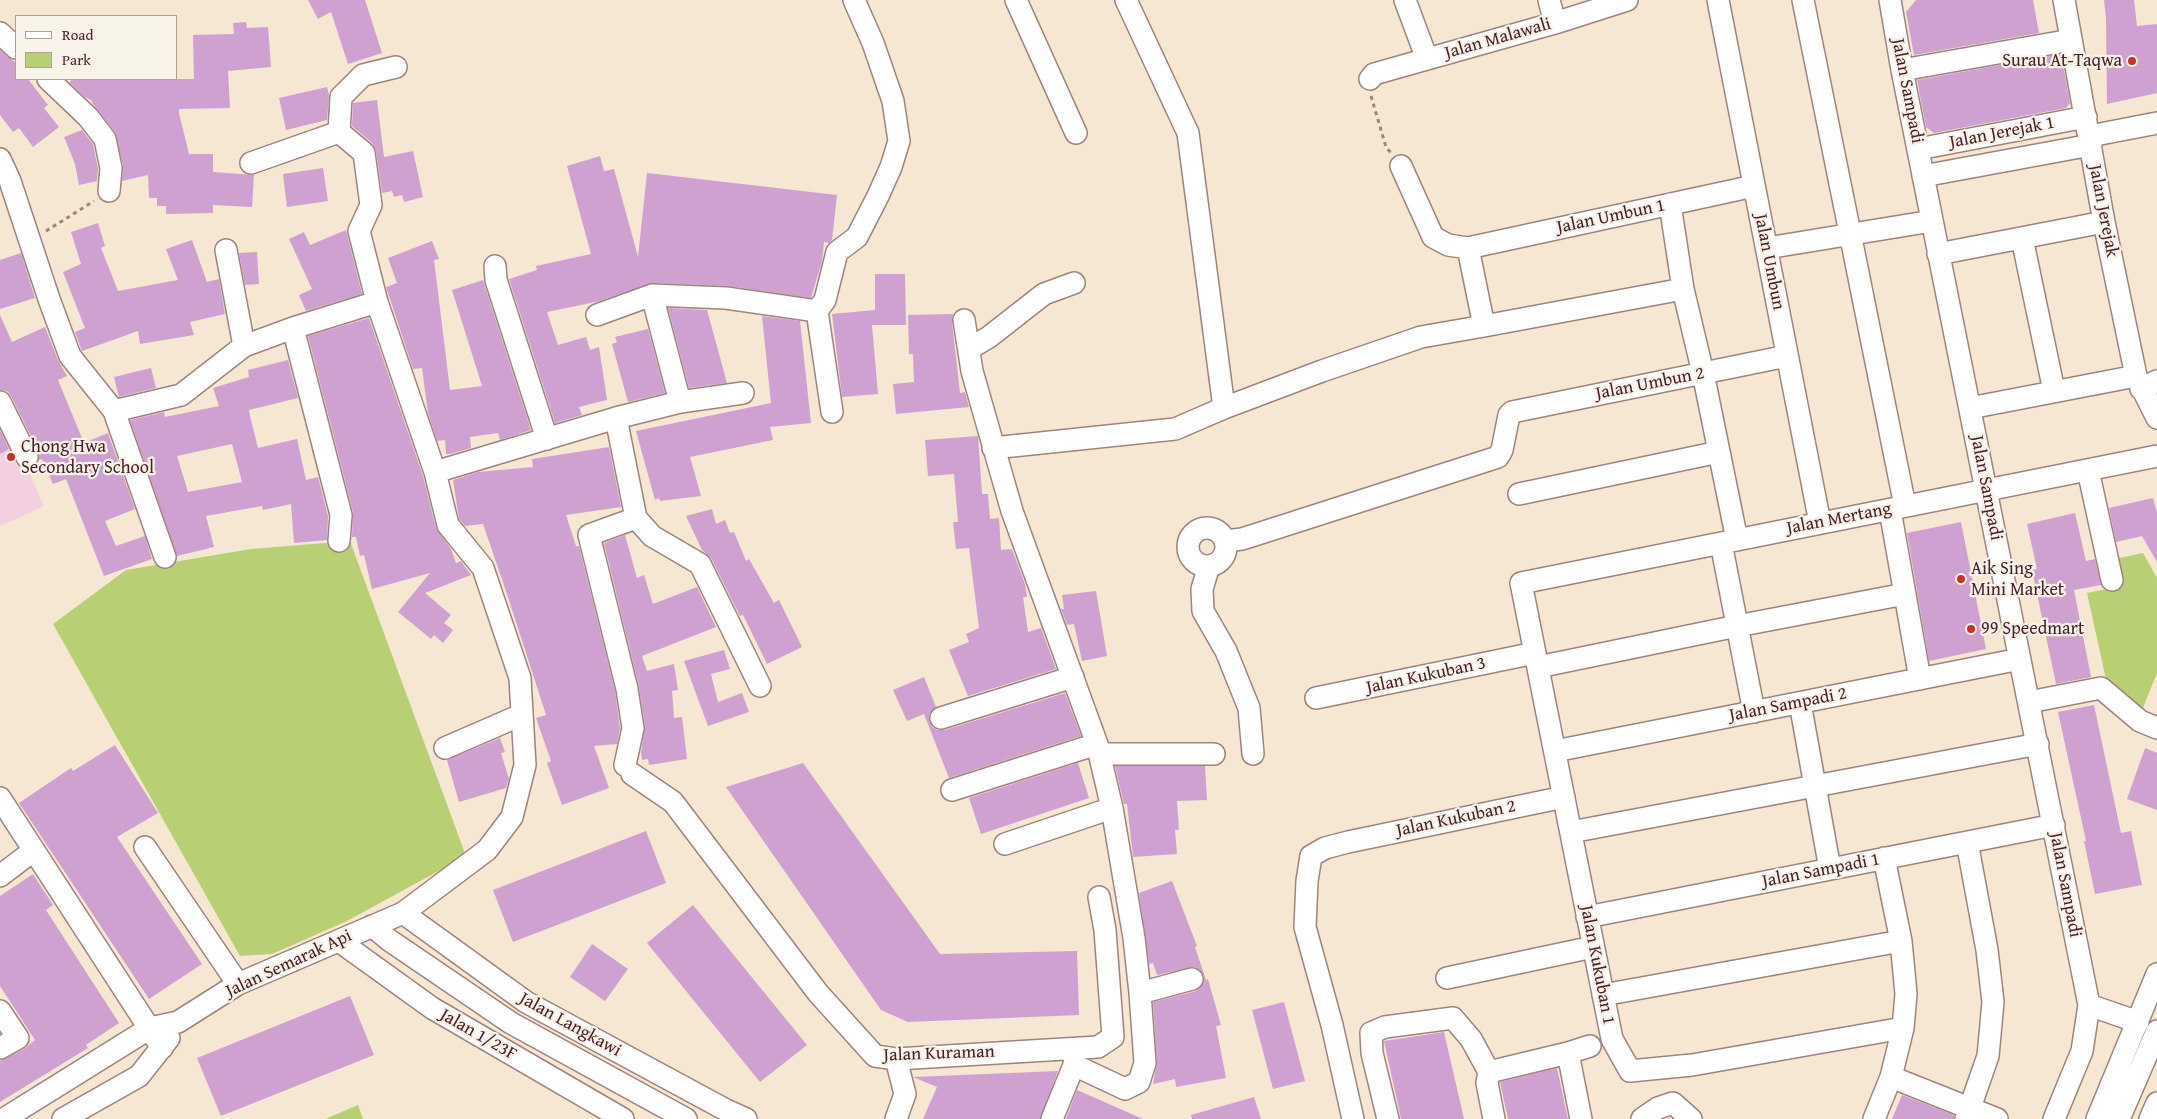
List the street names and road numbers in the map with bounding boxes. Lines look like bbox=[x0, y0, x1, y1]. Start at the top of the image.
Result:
street label: Jalan Malawali bbox=[1442, 14, 1554, 64]
street label: Jalan Sampadi bbox=[1886, 37, 1928, 145]
street label: Jalan Jerejak 1 bbox=[1948, 112, 2056, 154]
street label: Jalan Jerejak bbox=[2083, 163, 2123, 259]
street label: Jalan Umbun 1 bbox=[1555, 195, 1667, 239]
street label: Jalan Umbun bbox=[1749, 212, 1789, 312]
street label: Jalan Umbun 2 bbox=[1594, 363, 1706, 405]
street label: Jalan Sampadi bbox=[1965, 434, 2007, 542]
street label: Jalan Mertang bbox=[1785, 498, 1893, 540]
street label: Jalan Kukuban 3 bbox=[1364, 653, 1488, 699]
street label: Jalan Sampadi 2 bbox=[1727, 683, 1849, 727]
street label: Jalan Kukuban 2 bbox=[1394, 796, 1518, 842]
street label: Jalan Sampadi bbox=[2044, 831, 2086, 939]
street label: Jalan Sampadi 1 bbox=[1760, 849, 1882, 893]
street label: Jalan Kukuban 1 bbox=[1575, 903, 1619, 1027]
street label: Jalan Semarak Api bbox=[222, 925, 356, 1003]
street label: Jalan Langkawi bbox=[515, 988, 625, 1062]
street label: Jalan 1/23F bbox=[436, 1004, 520, 1066]
street label: Jalan Kuraman bbox=[883, 1041, 995, 1067]

